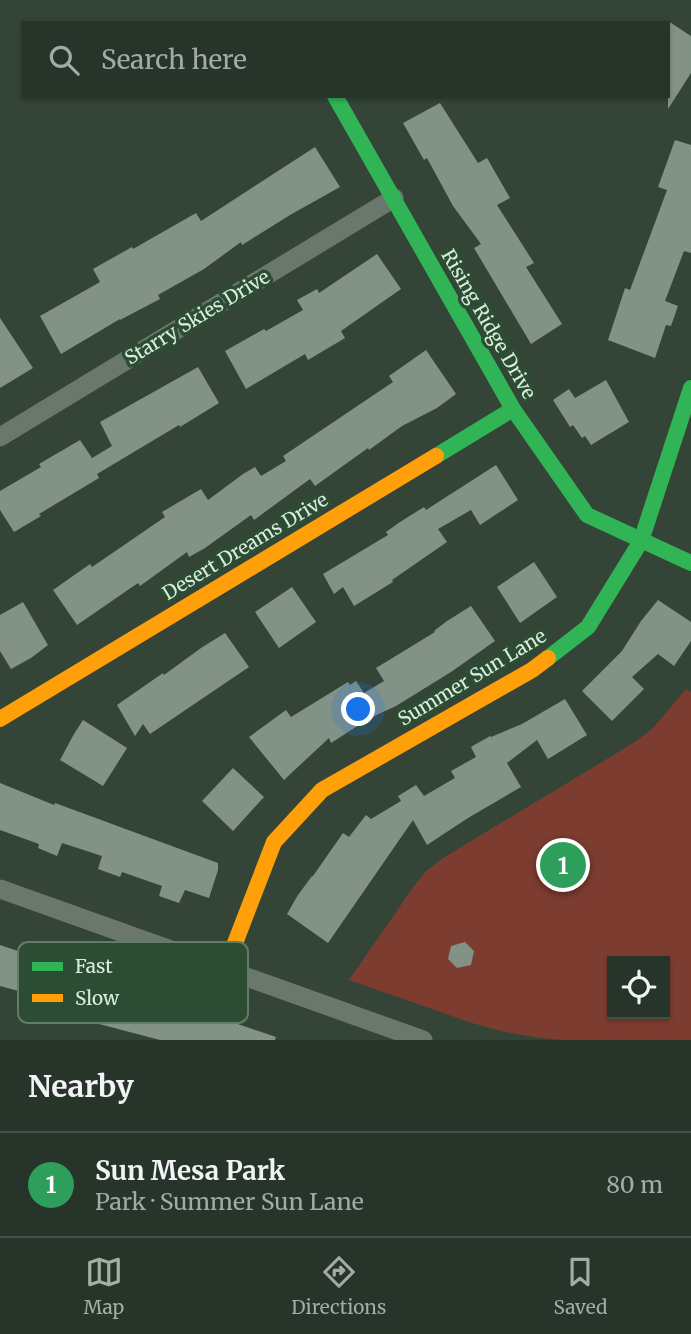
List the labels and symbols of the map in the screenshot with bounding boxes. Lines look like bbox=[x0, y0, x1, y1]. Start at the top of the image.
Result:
street label: Rising Ridge Drive bbox=[436, 245, 542, 403]
street label: Starry Skies Drive bbox=[120, 264, 274, 370]
street label: Desert Dreams Drive bbox=[158, 487, 332, 605]
street label: Summer Sun Lane bbox=[394, 623, 551, 731]
your location bbox=[341, 692, 375, 726]
pin: 1 bbox=[540, 839, 586, 891]
legend bbox=[18, 942, 248, 1023]
text: Fast bbox=[75, 954, 113, 978]
text: Slow bbox=[75, 986, 120, 1010]

